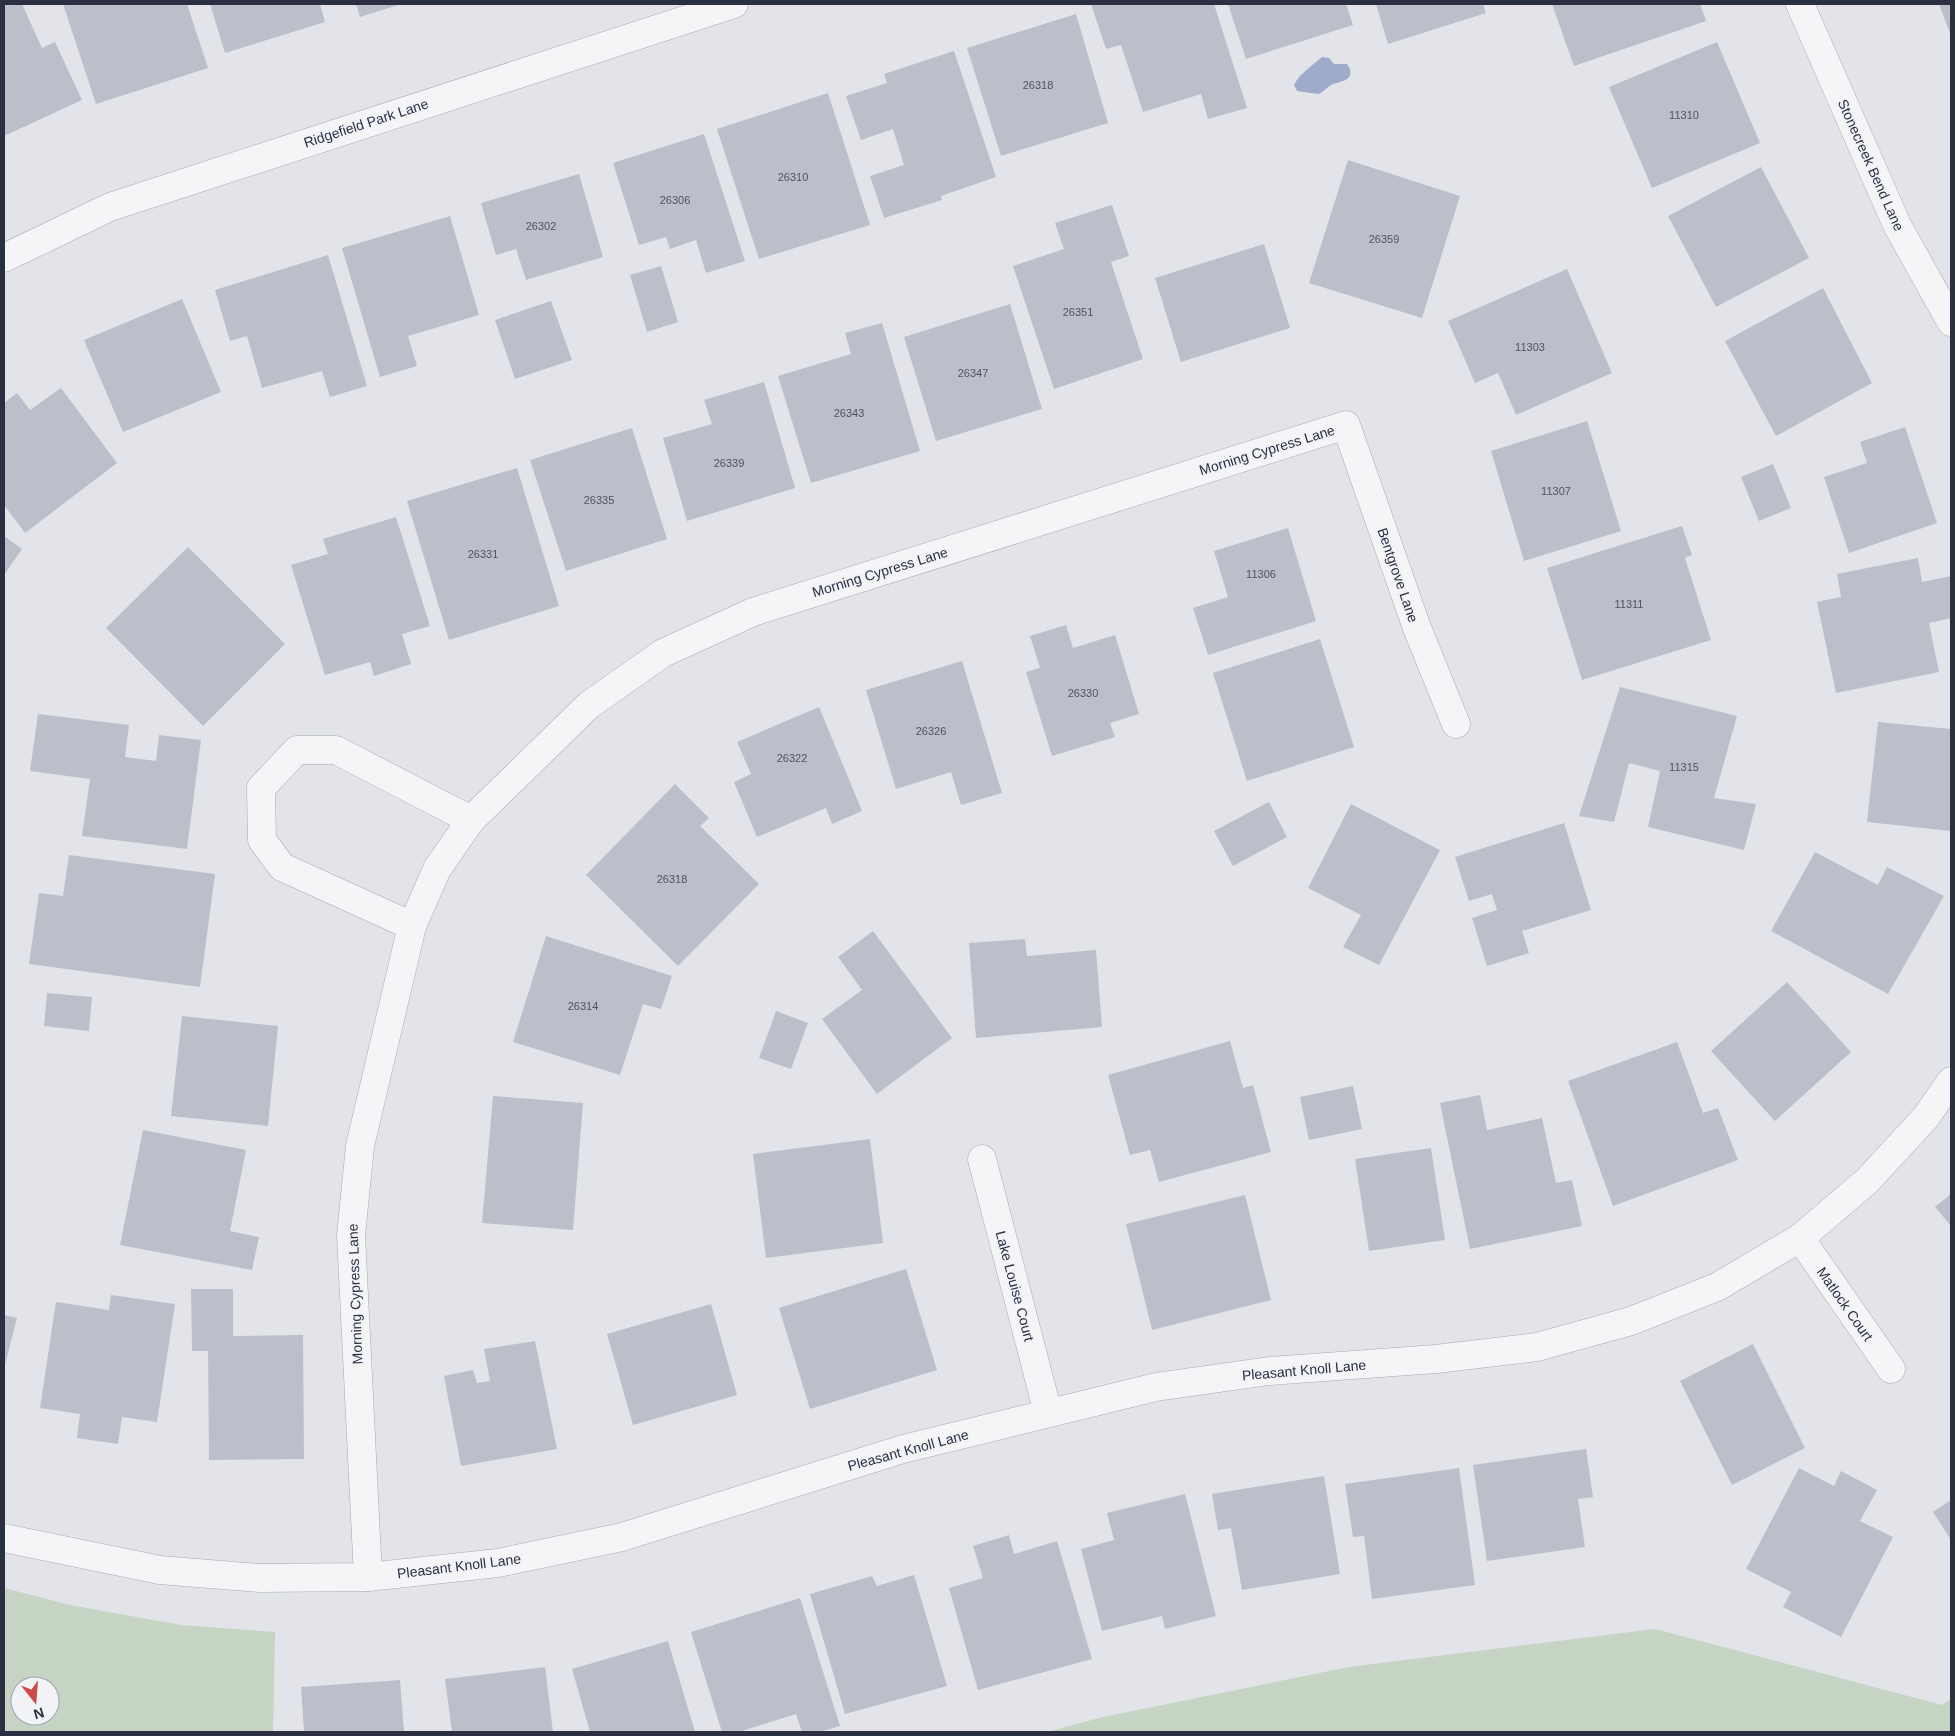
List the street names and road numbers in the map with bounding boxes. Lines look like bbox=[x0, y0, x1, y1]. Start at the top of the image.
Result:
street label: Ridgefield Park Lane bbox=[302, 95, 430, 151]
street label: Stonecreek Bend Lane bbox=[1835, 97, 1907, 234]
street label: Morning Cypress Lane bbox=[1197, 422, 1337, 478]
street label: Bentgrove Lane bbox=[1374, 526, 1422, 625]
street label: Morning Cypress Lane bbox=[810, 544, 950, 600]
street label: Morning Cypress Lane bbox=[345, 1223, 365, 1365]
street label: Lake Louise Court bbox=[993, 1229, 1037, 1343]
street label: Matlock Court bbox=[1814, 1264, 1876, 1344]
street label: Pleasant Knoll Lane bbox=[1241, 1357, 1367, 1383]
street label: Pleasant Knoll Lane bbox=[846, 1426, 970, 1474]
street label: Pleasant Knoll Lane bbox=[396, 1550, 522, 1582]

